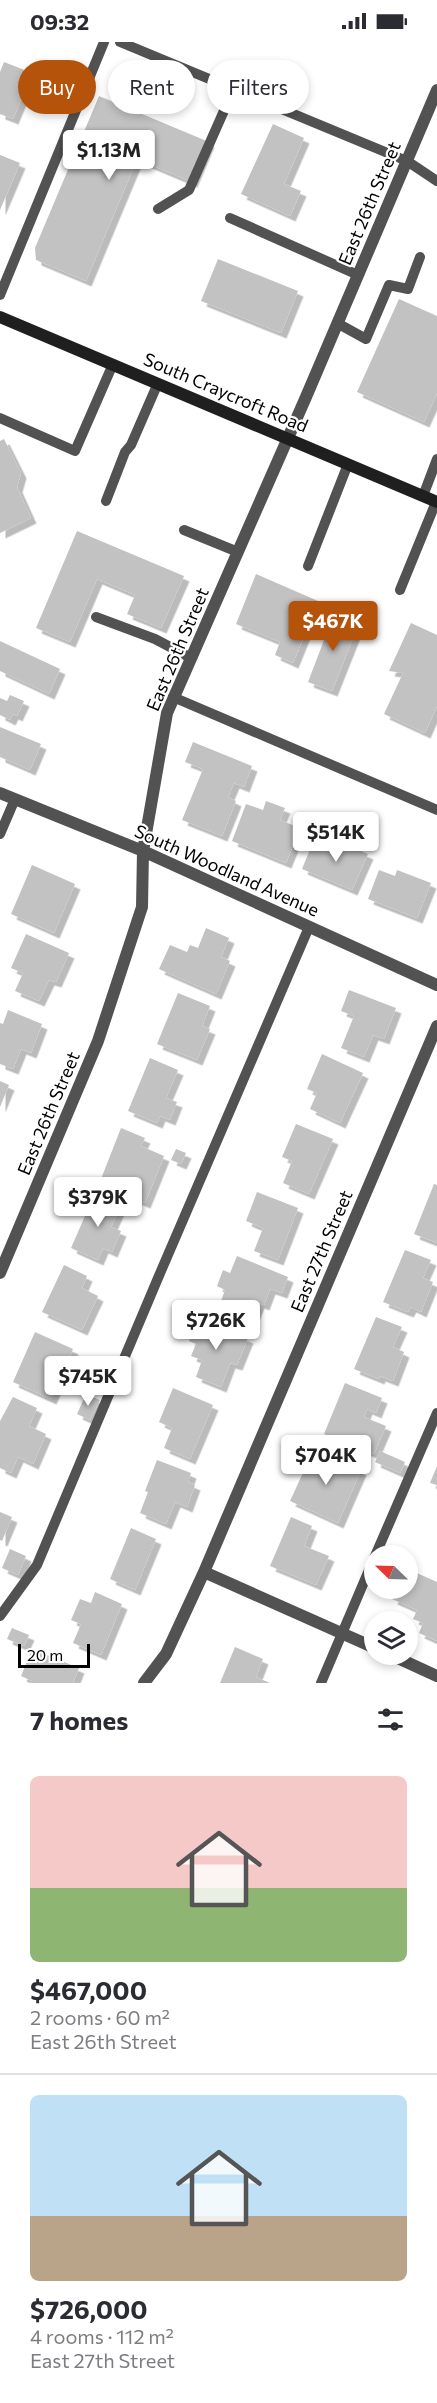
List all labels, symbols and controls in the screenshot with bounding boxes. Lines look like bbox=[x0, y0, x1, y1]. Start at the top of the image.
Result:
text: 09:32 bbox=[30, 8, 89, 35]
chip: Buy bbox=[18, 60, 96, 114]
chip: Rent bbox=[108, 60, 195, 114]
chip: Filters bbox=[207, 60, 309, 114]
pin: $1.13M bbox=[60, 130, 158, 181]
text: $1.13M bbox=[77, 137, 141, 161]
street label: East 26th Street bbox=[333, 138, 405, 268]
street label: South Craycroft Road bbox=[140, 347, 312, 437]
street label: East 26th Street bbox=[141, 584, 213, 714]
pin: $467K bbox=[291, 601, 375, 652]
text: $467K bbox=[303, 608, 363, 632]
pin: $514K bbox=[294, 812, 378, 863]
street label: South Woodland Avenue bbox=[131, 819, 323, 921]
text: $514K bbox=[307, 819, 365, 843]
street label: East 26th Street bbox=[12, 1048, 84, 1178]
pin: $379K bbox=[56, 1177, 140, 1228]
text: $379K bbox=[68, 1184, 128, 1208]
street label: East 27th Street bbox=[285, 1187, 357, 1315]
pin: $726K bbox=[174, 1300, 258, 1351]
text: $726K bbox=[186, 1307, 246, 1331]
pin: $745K bbox=[46, 1356, 130, 1407]
text: $745K bbox=[58, 1363, 118, 1387]
pin: $704K bbox=[284, 1435, 368, 1486]
text: $704K bbox=[295, 1442, 357, 1466]
north arrow bbox=[364, 1545, 418, 1599]
map controls bbox=[364, 1545, 418, 1665]
button: layers bbox=[364, 1611, 418, 1665]
scale bar bbox=[18, 1641, 90, 1668]
text: 20 m bbox=[27, 1645, 63, 1664]
icon: filters bbox=[374, 1703, 407, 1736]
text: 7 homes bbox=[30, 1704, 128, 1735]
icon: home bbox=[165, 1815, 273, 1923]
text: $467,000 bbox=[30, 1974, 147, 2005]
text: 2 rooms · 60 m² bbox=[30, 2005, 170, 2029]
text: East 26th Street bbox=[30, 2029, 177, 2053]
icon: home bbox=[165, 2134, 273, 2242]
text: $726,000 bbox=[30, 2293, 148, 2324]
text: 4 rooms · 112 m² bbox=[30, 2324, 174, 2348]
text: East 27th Street bbox=[30, 2348, 175, 2372]

